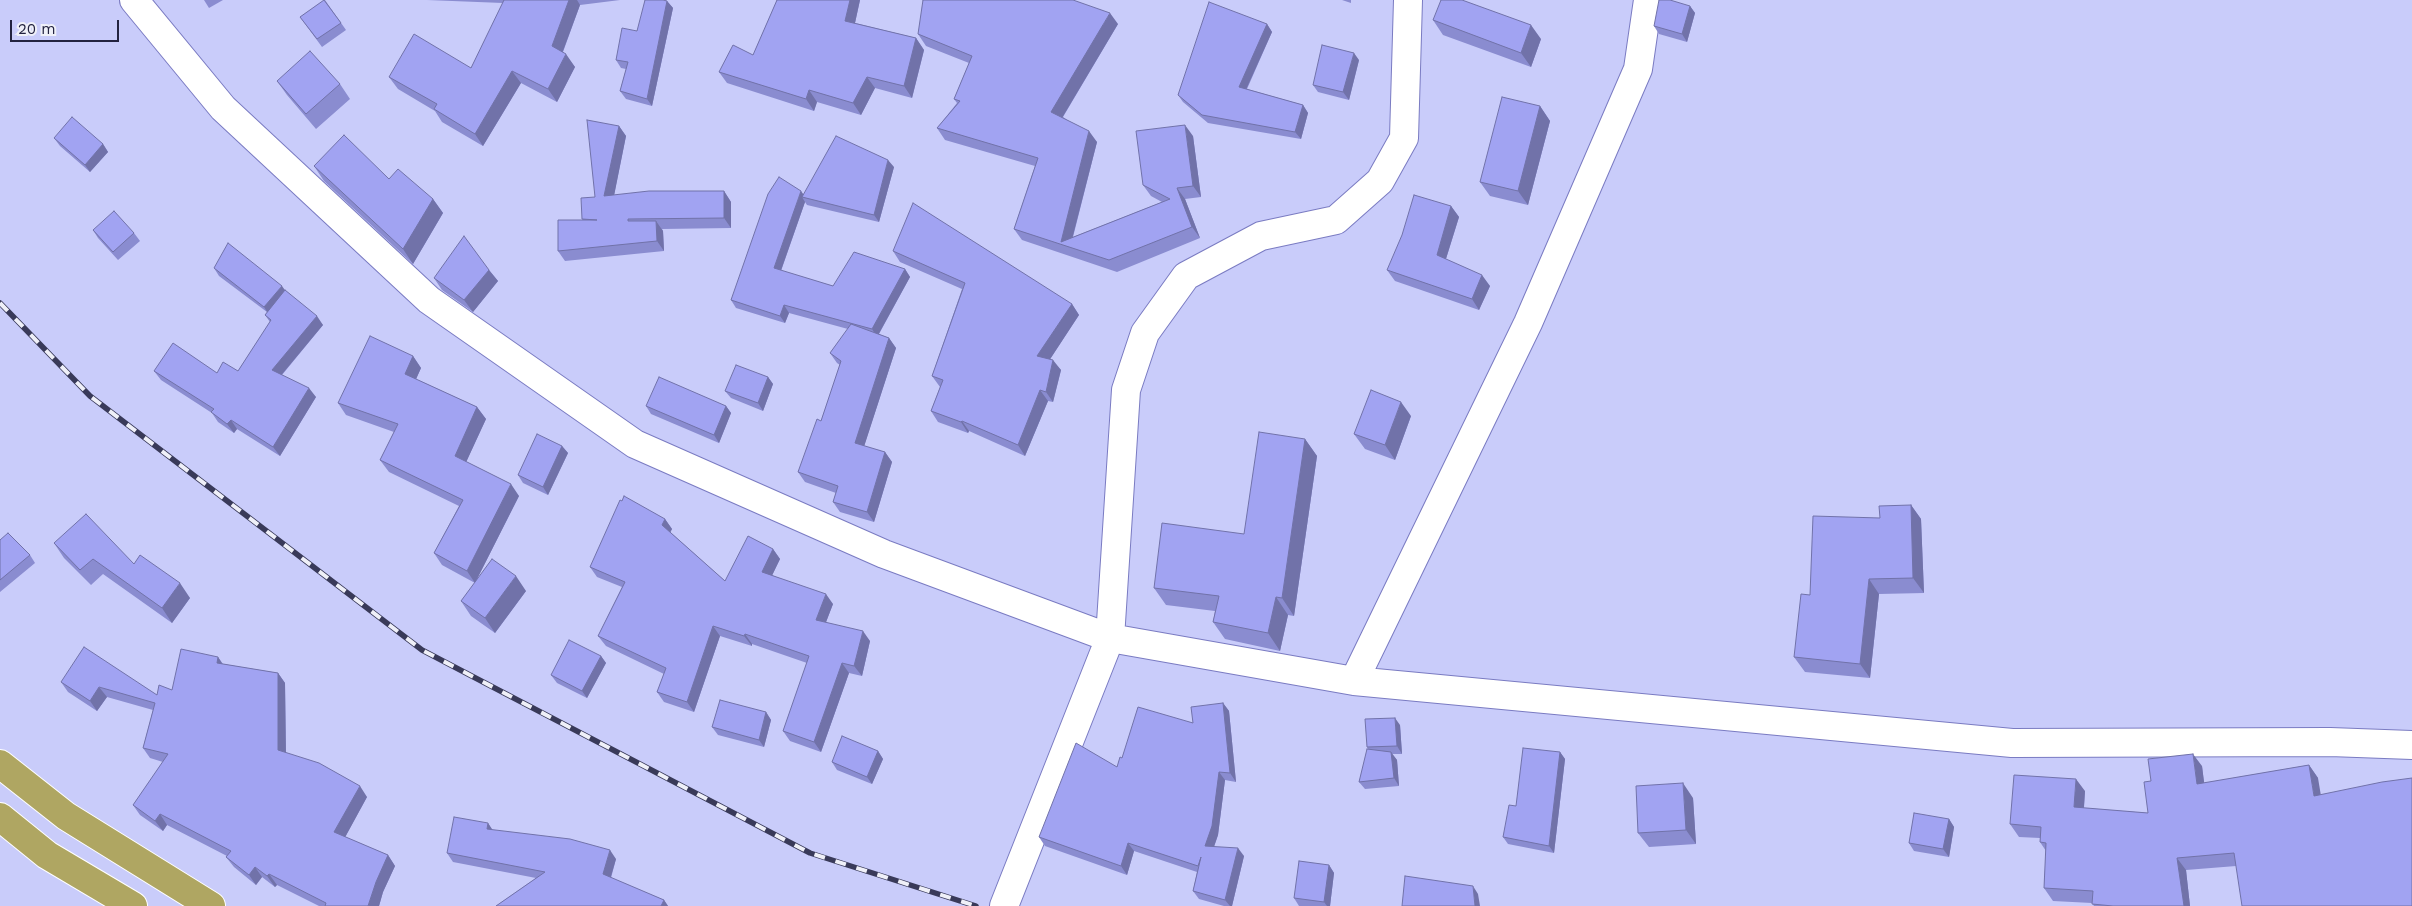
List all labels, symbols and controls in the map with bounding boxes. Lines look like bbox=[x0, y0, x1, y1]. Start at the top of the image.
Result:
scale bar bbox=[12, 10, 121, 42]
text: 20 m bbox=[18, 20, 56, 38]

